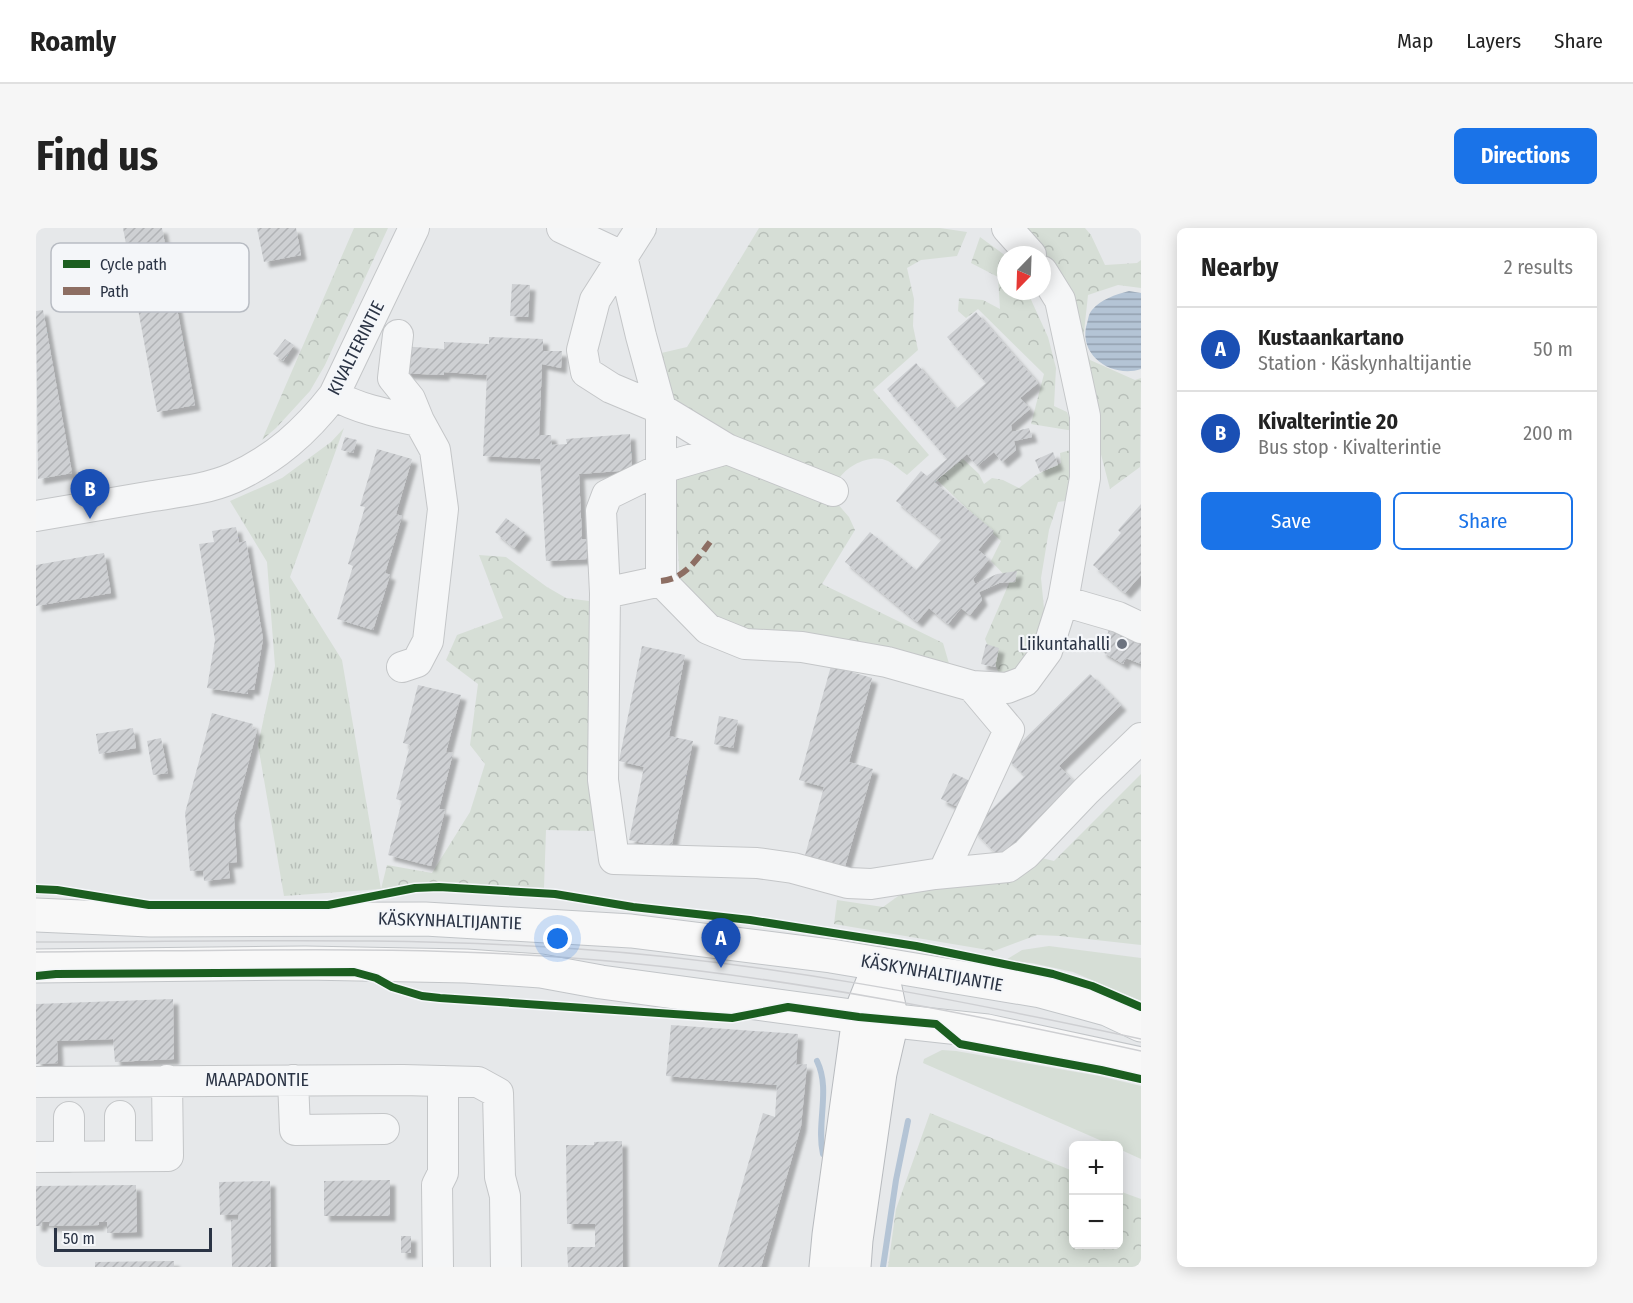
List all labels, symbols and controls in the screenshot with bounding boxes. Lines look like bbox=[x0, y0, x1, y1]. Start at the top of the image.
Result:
text: Roamly bbox=[30, 25, 116, 58]
text: Map bbox=[1397, 28, 1433, 54]
text: Layers bbox=[1466, 28, 1521, 54]
text: Share bbox=[1554, 28, 1603, 54]
button: Directions bbox=[1454, 128, 1597, 184]
text: Find us bbox=[36, 131, 158, 181]
legend bbox=[51, 243, 249, 312]
north arrow bbox=[997, 246, 1051, 300]
text: Nearby bbox=[1201, 252, 1278, 283]
text: Cycle path bbox=[100, 255, 167, 274]
text: 2 results bbox=[1504, 255, 1573, 279]
text: Path bbox=[100, 282, 129, 301]
street label: KIVALTERINTIE bbox=[323, 297, 389, 399]
text: Kustaankartano bbox=[1258, 324, 1404, 351]
text: A bbox=[1215, 337, 1226, 361]
text: 50 m bbox=[1533, 337, 1573, 361]
text: Station · Käskynhaltijantie bbox=[1258, 351, 1472, 375]
text: Kivalterintie 20 bbox=[1258, 408, 1398, 435]
text: B bbox=[1215, 421, 1226, 445]
text: 200 m bbox=[1523, 421, 1573, 445]
text: Bus stop · Kivalterintie bbox=[1258, 435, 1441, 459]
pin: B bbox=[70, 470, 110, 519]
button: Save bbox=[1201, 492, 1381, 550]
button: Share bbox=[1393, 492, 1573, 550]
place label: Liikuntahalli bbox=[1019, 633, 1110, 655]
marker: Liikuntahalli bbox=[1115, 637, 1129, 651]
street label: KÄSKYNHALTIJANTIE bbox=[378, 907, 522, 935]
pin: A bbox=[702, 918, 740, 968]
your location bbox=[543, 924, 572, 953]
street label: KÄSKYNHALTIJANTIE bbox=[859, 950, 1005, 996]
street label: MAAPADONTIE bbox=[205, 1069, 309, 1091]
map controls bbox=[1069, 1141, 1123, 1249]
button: + bbox=[1069, 1141, 1123, 1195]
button: − bbox=[1069, 1195, 1123, 1249]
scale bar bbox=[54, 1225, 212, 1252]
text: 50 m bbox=[63, 1229, 95, 1248]

